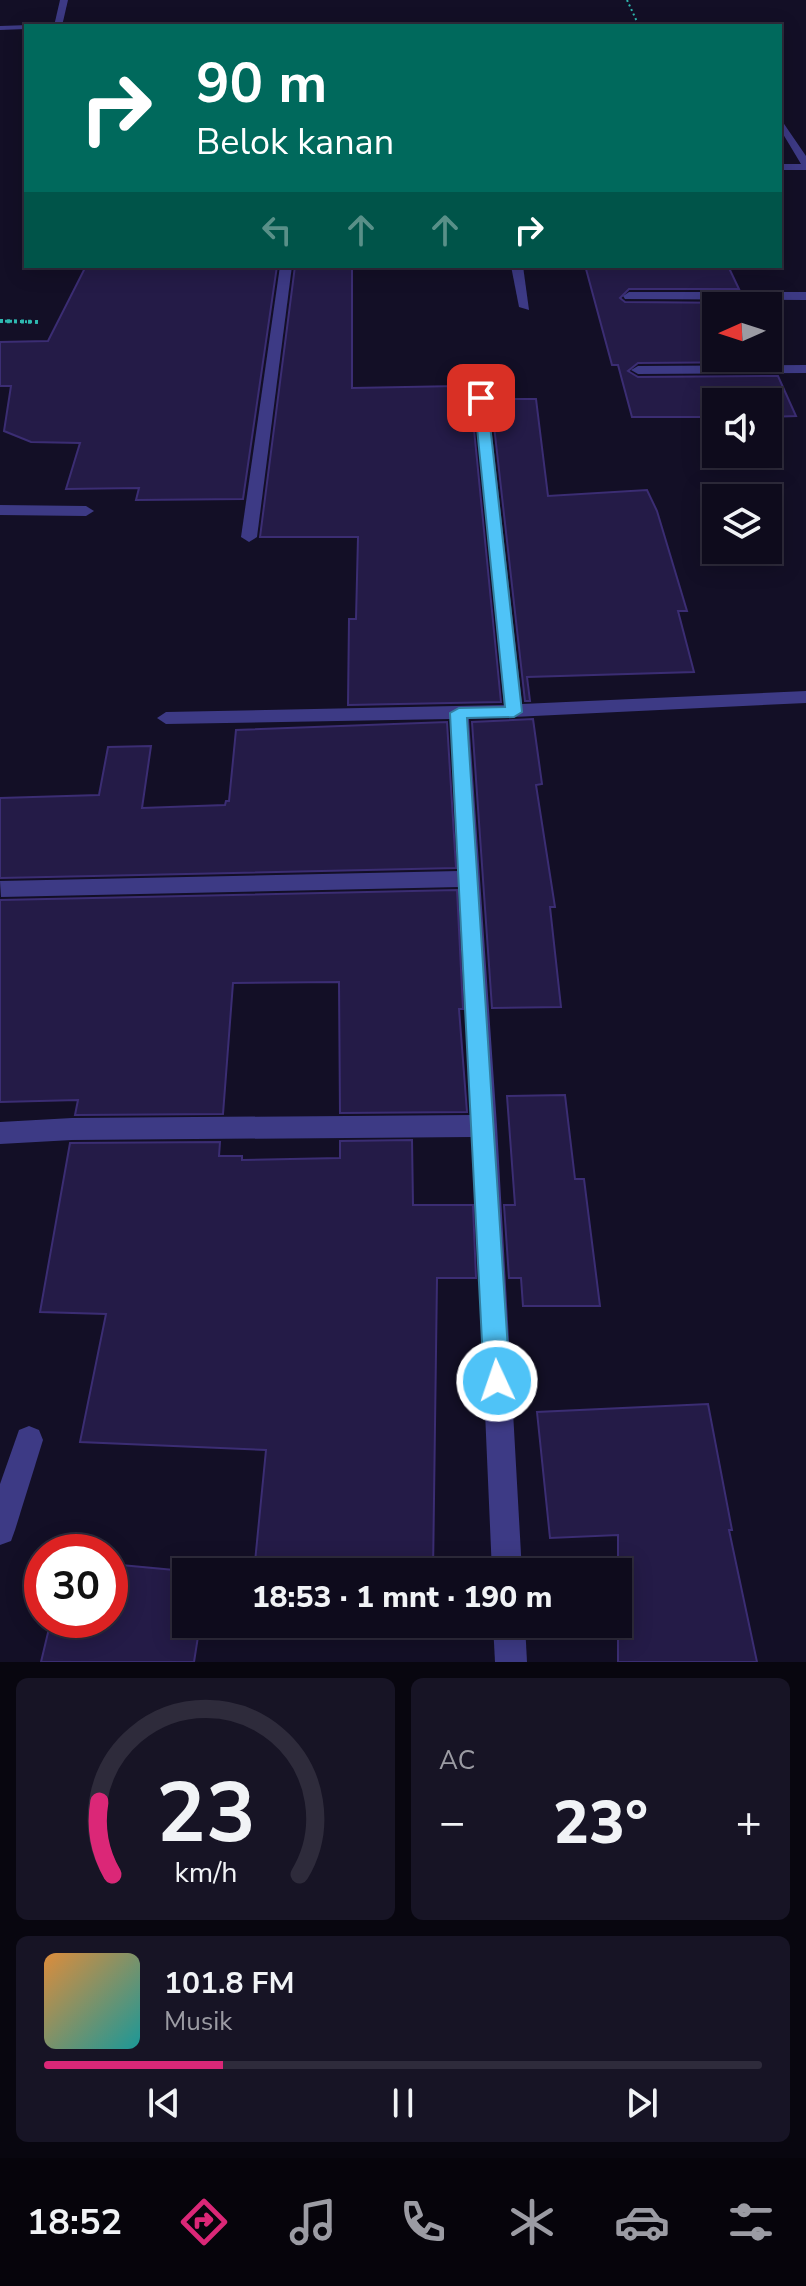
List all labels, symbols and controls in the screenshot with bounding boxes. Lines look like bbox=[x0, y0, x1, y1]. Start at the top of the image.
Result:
text: 90 m bbox=[196, 45, 327, 122]
icon: right bbox=[64, 56, 168, 160]
text: Belok kanan bbox=[196, 118, 394, 167]
icon: left bbox=[255, 208, 299, 252]
icon: ahead bbox=[339, 208, 383, 252]
icon: ahead bbox=[423, 208, 467, 252]
icon: right bbox=[507, 208, 551, 252]
north arrow bbox=[702, 292, 782, 372]
map controls bbox=[702, 292, 782, 564]
pin bbox=[447, 364, 515, 432]
icon: arrive bbox=[459, 376, 503, 420]
button: sound bbox=[702, 388, 782, 468]
button: layers bbox=[702, 484, 782, 564]
position arrow bbox=[455, 1339, 539, 1423]
speed limit sign: 30 bbox=[24, 1534, 128, 1638]
text: 18:53 · 1 mnt · 190 m bbox=[252, 1577, 552, 1618]
text: AC bbox=[439, 1743, 475, 1778]
text: 23 bbox=[156, 1757, 255, 1870]
text: 23° bbox=[553, 1782, 648, 1864]
text: − bbox=[439, 1793, 465, 1853]
text: + bbox=[736, 1793, 762, 1853]
text: km/h bbox=[174, 1853, 237, 1892]
text: 101.8 FM bbox=[164, 1963, 294, 2004]
text: Musik bbox=[164, 2004, 232, 2039]
icon: previous bbox=[142, 2081, 186, 2125]
icon: pause bbox=[381, 2081, 425, 2125]
icon: next bbox=[620, 2081, 664, 2125]
icon: directions bbox=[176, 2194, 232, 2250]
icon: music bbox=[285, 2194, 341, 2250]
icon: phone bbox=[395, 2194, 451, 2250]
icon: climate bbox=[504, 2194, 560, 2250]
icon: car bbox=[614, 2194, 670, 2250]
icon: filters bbox=[723, 2194, 779, 2250]
text: 18:52 bbox=[27, 2198, 122, 2247]

